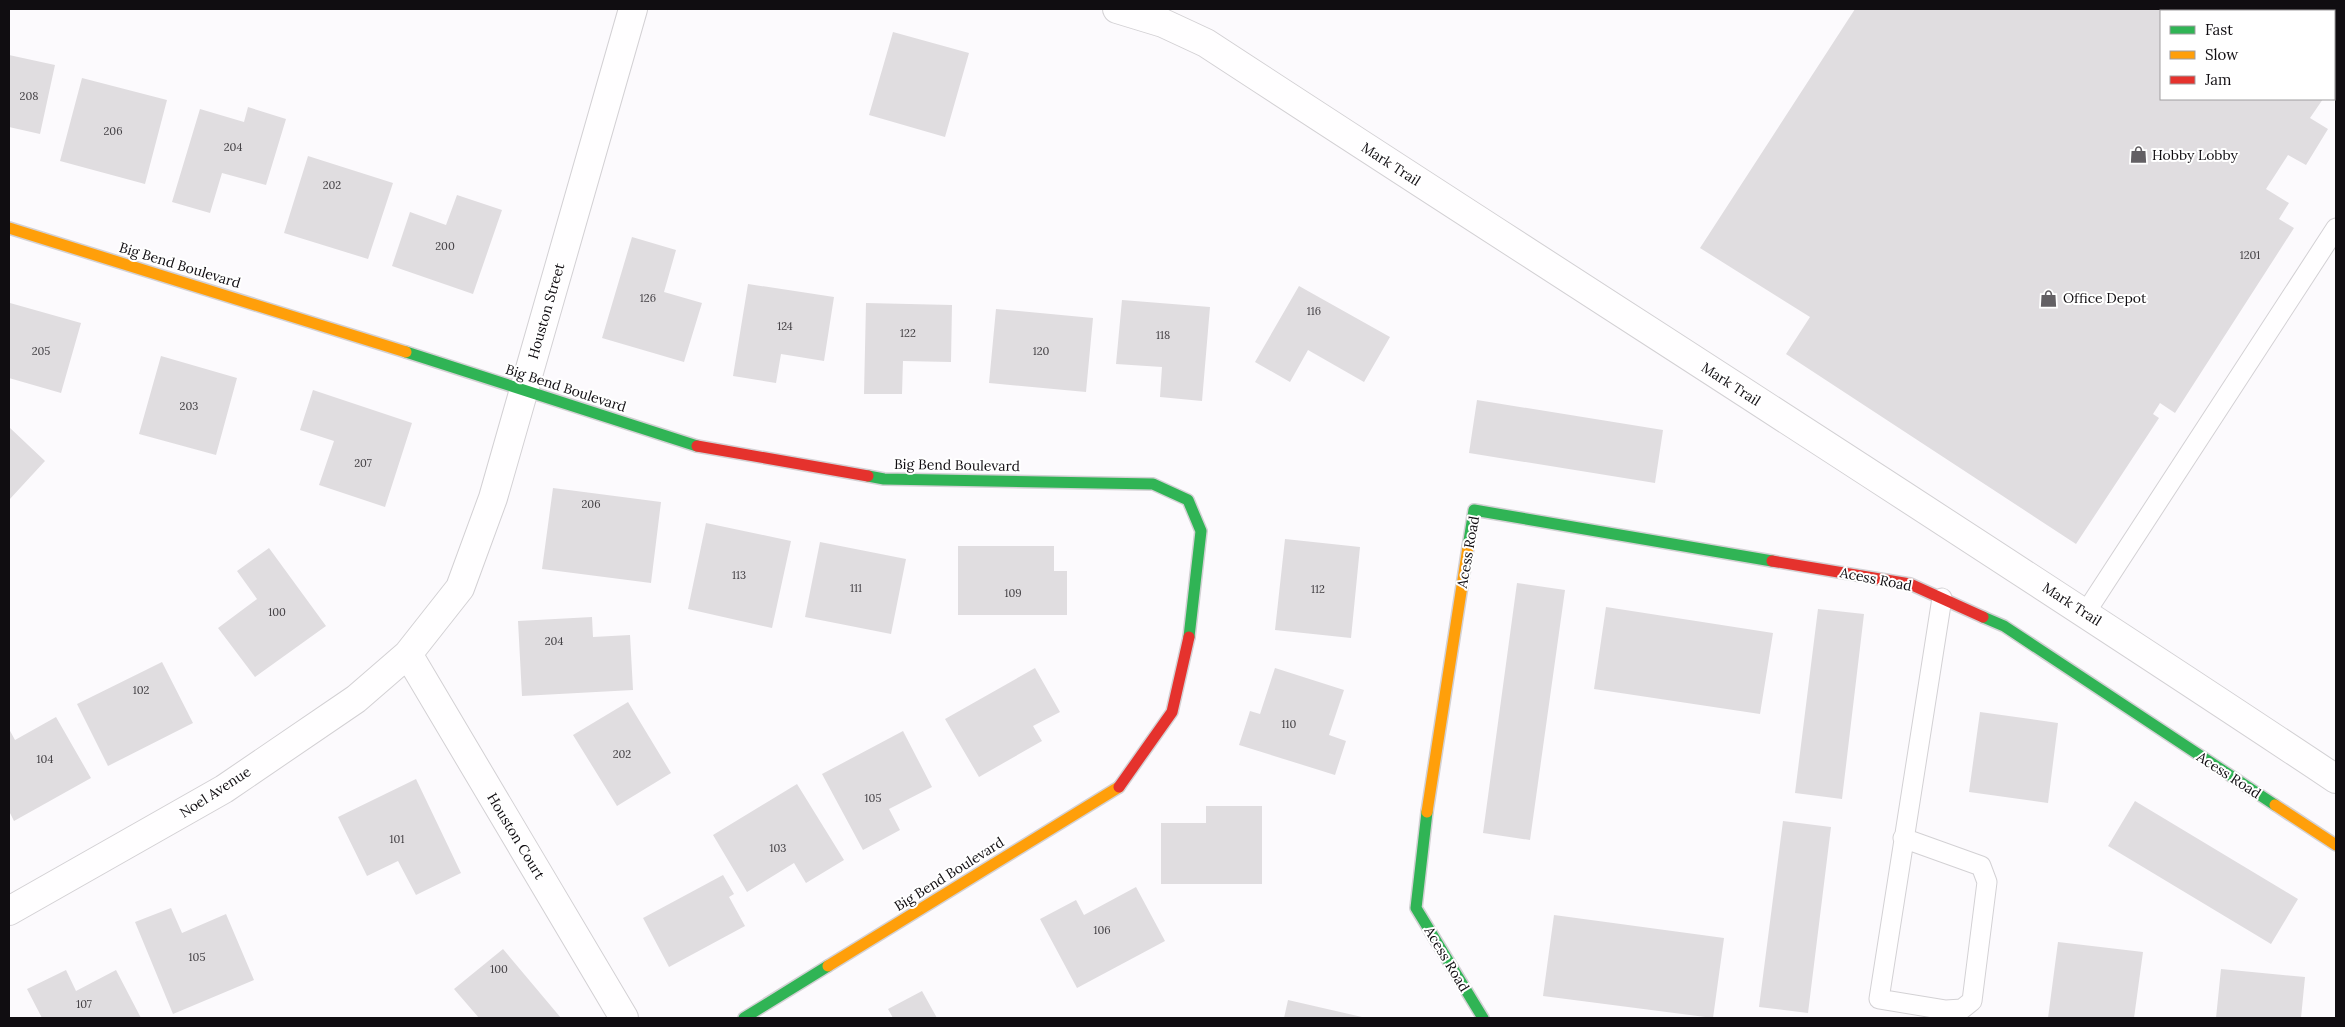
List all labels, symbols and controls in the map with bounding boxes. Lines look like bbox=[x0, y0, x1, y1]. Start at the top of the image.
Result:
legend bbox=[2160, 10, 2335, 100]
text: Fast bbox=[2205, 20, 2233, 39]
text: Slow bbox=[2205, 45, 2238, 64]
text: Jam bbox=[2204, 70, 2232, 89]
house number: 208 bbox=[20, 89, 38, 103]
house number: 206 bbox=[103, 124, 123, 138]
street label: Mark Trail bbox=[1358, 138, 1424, 190]
house number: 204 bbox=[224, 140, 242, 154]
shop icon: Hobby Lobby bbox=[2128, 145, 2148, 165]
place label: Hobby Lobby bbox=[2152, 146, 2239, 164]
house number: 202 bbox=[323, 178, 341, 192]
street label: Big Bend Boulevard bbox=[117, 238, 243, 292]
house number: 200 bbox=[435, 239, 455, 253]
house number: 1201 bbox=[2240, 248, 2260, 262]
street label: Houston Street bbox=[524, 260, 568, 361]
shop icon: Office Depot bbox=[2039, 288, 2059, 308]
place label: Office Depot bbox=[2063, 289, 2147, 307]
house number: 126 bbox=[640, 291, 656, 305]
house number: 116 bbox=[1307, 304, 1321, 318]
house number: 124 bbox=[777, 319, 793, 333]
house number: 122 bbox=[900, 326, 916, 340]
house number: 118 bbox=[1156, 328, 1170, 342]
house number: 205 bbox=[32, 344, 50, 358]
house number: 120 bbox=[1033, 344, 1050, 358]
street label: Mark Trail bbox=[1698, 358, 1764, 410]
street label: Big Bend Boulevard bbox=[503, 360, 629, 416]
house number: 203 bbox=[180, 399, 198, 413]
street label: Big Bend Boulevard bbox=[894, 455, 1020, 475]
house number: 207 bbox=[354, 456, 372, 470]
house number: 206 bbox=[581, 497, 601, 511]
street label: Acess Road bbox=[1453, 515, 1483, 590]
street label: Acess Road bbox=[1838, 563, 1913, 595]
house number: 113 bbox=[732, 568, 746, 582]
street label: Mark Trail bbox=[2039, 578, 2105, 630]
house number: 111 bbox=[850, 581, 862, 595]
house number: 112 bbox=[1311, 582, 1325, 596]
house number: 109 bbox=[1004, 586, 1022, 600]
house number: 100 bbox=[268, 605, 286, 619]
house number: 204 bbox=[545, 634, 563, 648]
house number: 102 bbox=[133, 683, 149, 697]
house number: 110 bbox=[1282, 717, 1297, 731]
house number: 202 bbox=[613, 747, 631, 761]
street label: Acess Road bbox=[2193, 747, 2264, 802]
house number: 104 bbox=[37, 752, 53, 766]
street label: Noel Avenue bbox=[176, 762, 254, 822]
street label: Houston Court bbox=[483, 790, 549, 883]
house number: 105 bbox=[865, 791, 881, 805]
house number: 101 bbox=[390, 832, 404, 846]
street label: Big Bend Boulevard bbox=[891, 833, 1007, 915]
house number: 103 bbox=[770, 841, 786, 855]
street label: Acess Road bbox=[1420, 922, 1473, 995]
house number: 106 bbox=[1093, 923, 1111, 937]
house number: 105 bbox=[189, 950, 205, 964]
house number: 100 bbox=[490, 962, 508, 976]
house number: 107 bbox=[76, 997, 92, 1011]

